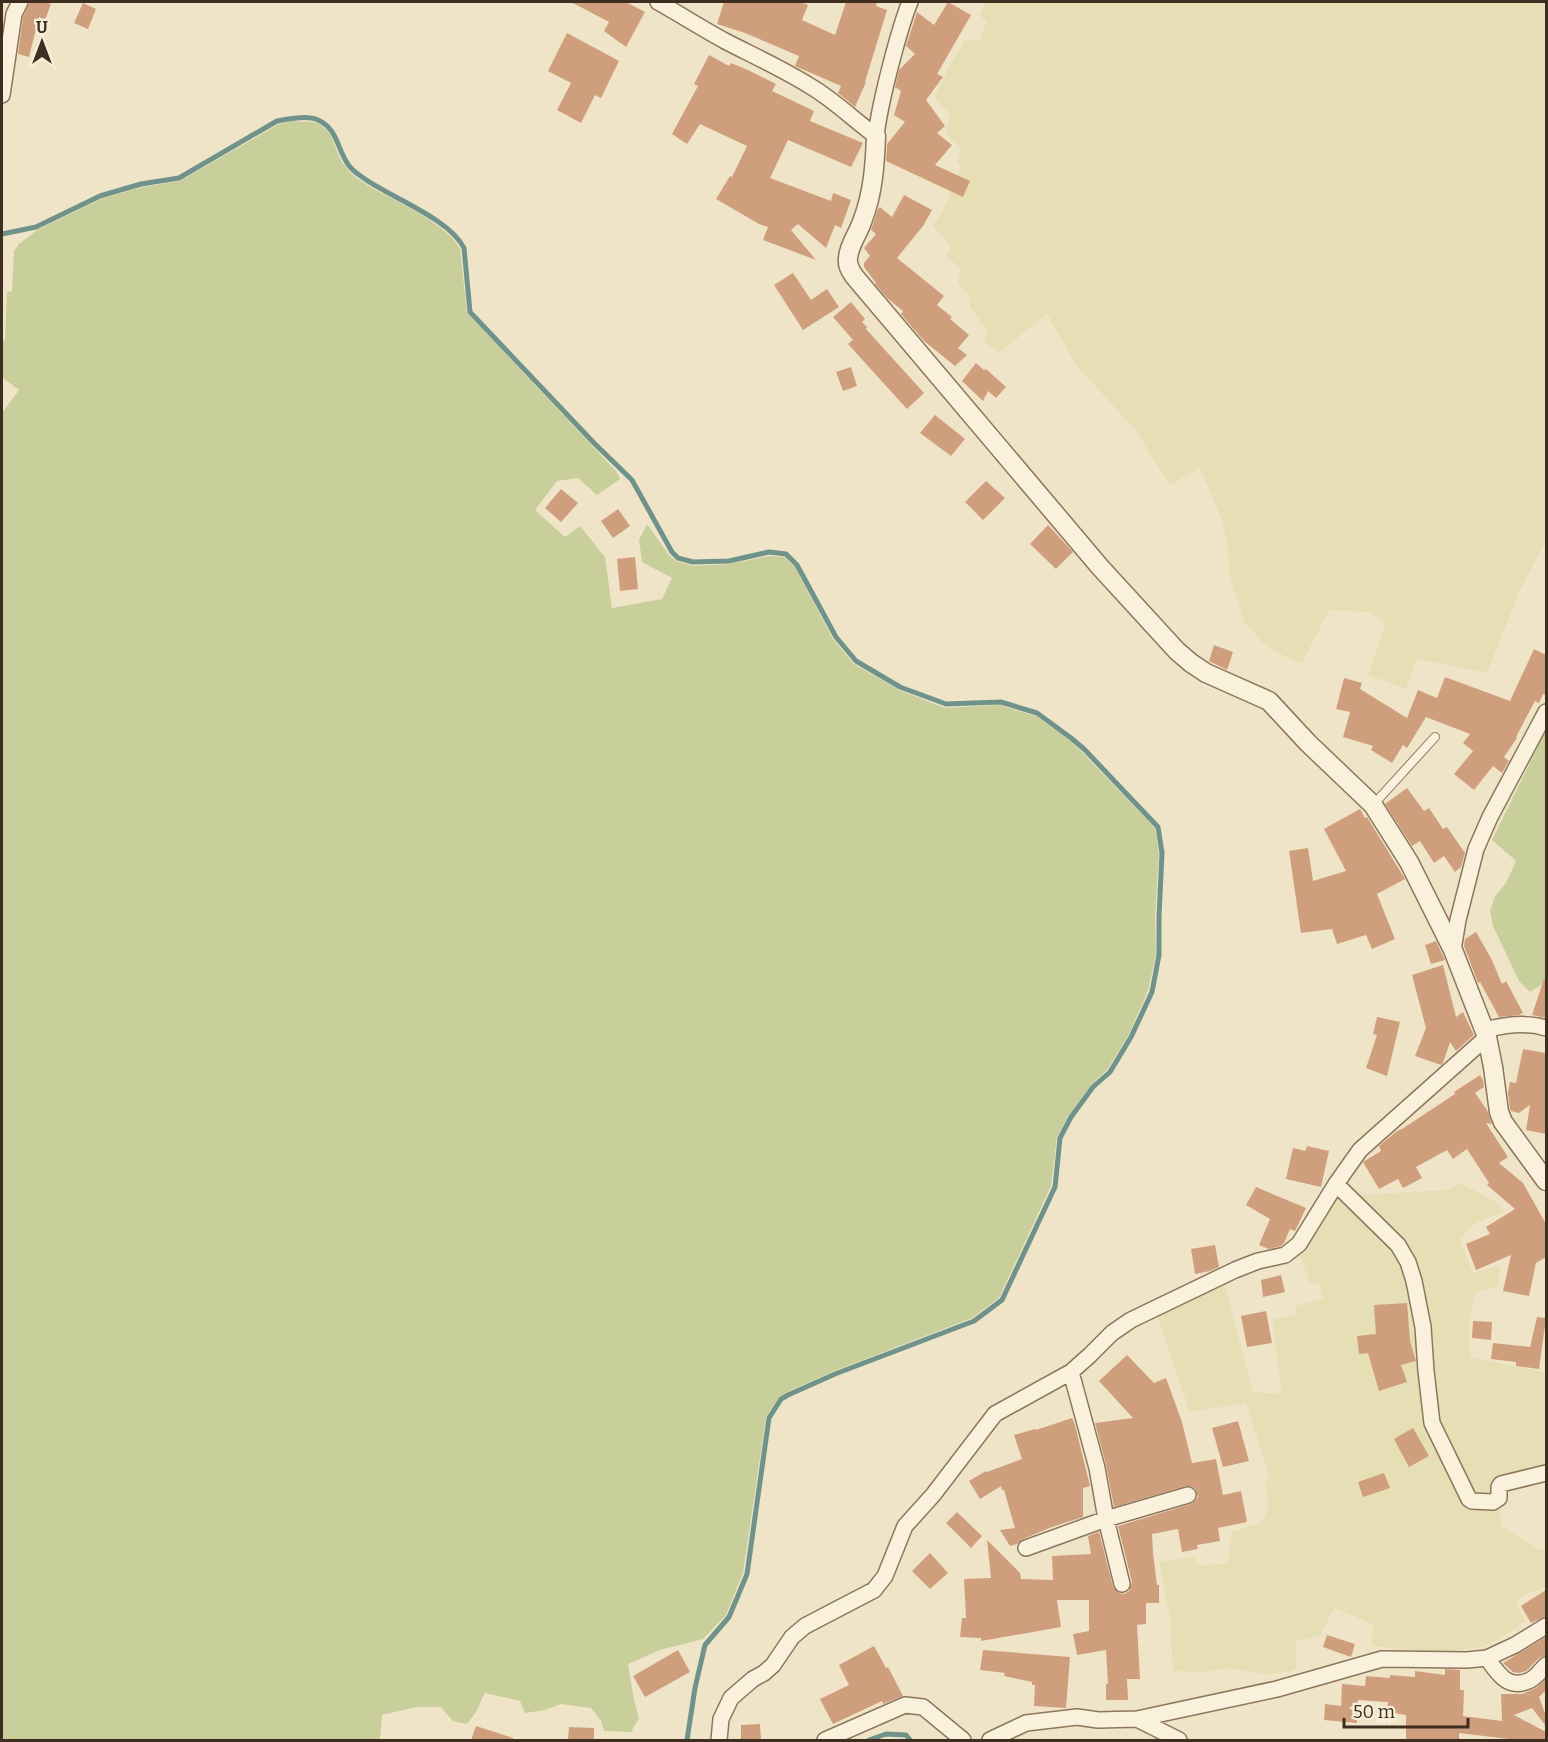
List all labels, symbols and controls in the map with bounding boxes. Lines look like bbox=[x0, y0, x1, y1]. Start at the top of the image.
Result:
north arrow bbox=[12, 12, 72, 72]
text: U bbox=[36, 18, 48, 37]
scale bar bbox=[1344, 1691, 1468, 1729]
text: 50 m bbox=[1353, 1701, 1395, 1723]

